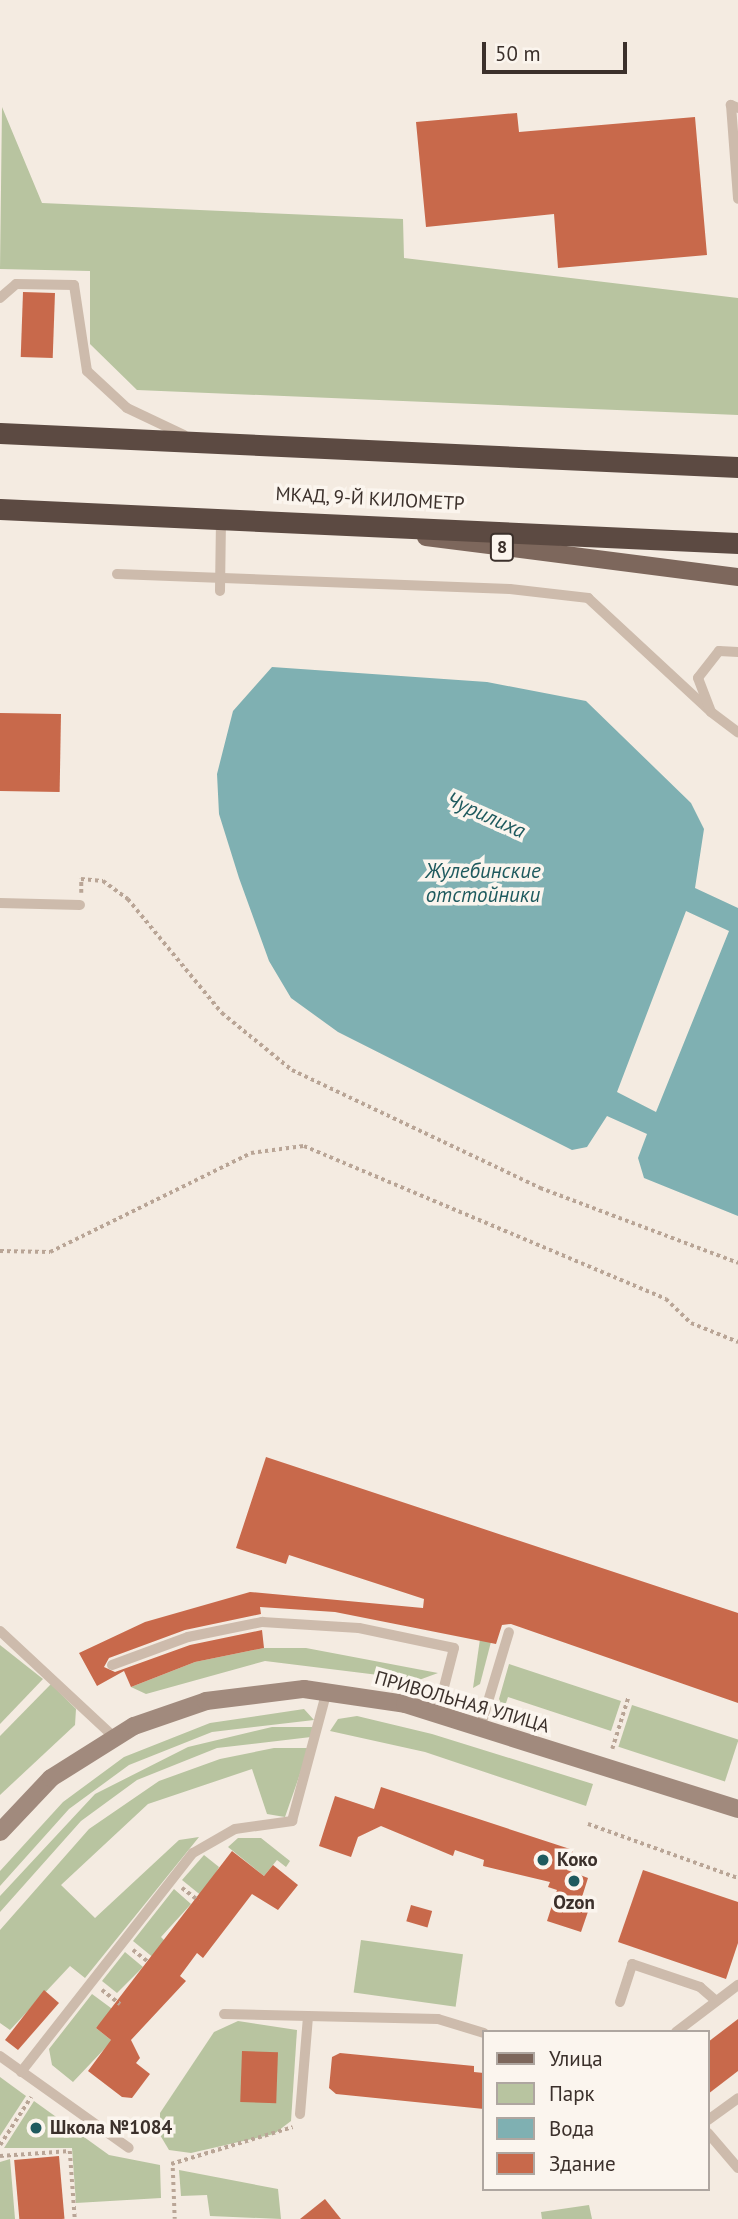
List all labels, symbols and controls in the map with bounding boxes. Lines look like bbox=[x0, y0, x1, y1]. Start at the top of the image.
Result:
scale bar bbox=[486, 28, 631, 72]
text: 50 m bbox=[495, 40, 541, 67]
street label: МКАД, 9-Й КИЛОМЕТР bbox=[274, 483, 466, 515]
road number: 8 bbox=[490, 532, 514, 562]
water label: Чурилиха bbox=[443, 786, 529, 844]
water label: Жулебинские отстойники bbox=[425, 858, 541, 908]
street label: ПРИВОЛЬНАЯ УЛИЦА bbox=[372, 1666, 552, 1738]
place label: Коко bbox=[557, 1849, 598, 1871]
marker: Коко bbox=[535, 1852, 551, 1868]
marker: Ozon bbox=[566, 1873, 582, 1889]
place label: Ozon bbox=[553, 1892, 595, 1914]
legend bbox=[482, 2030, 710, 2191]
text: Улица bbox=[549, 2045, 603, 2072]
text: Парк bbox=[549, 2080, 595, 2107]
text: Вода bbox=[549, 2115, 594, 2142]
place label: Школа №1084 bbox=[50, 2117, 172, 2139]
marker: Школа №1084 bbox=[28, 2120, 44, 2136]
text: Здание bbox=[549, 2150, 616, 2177]

